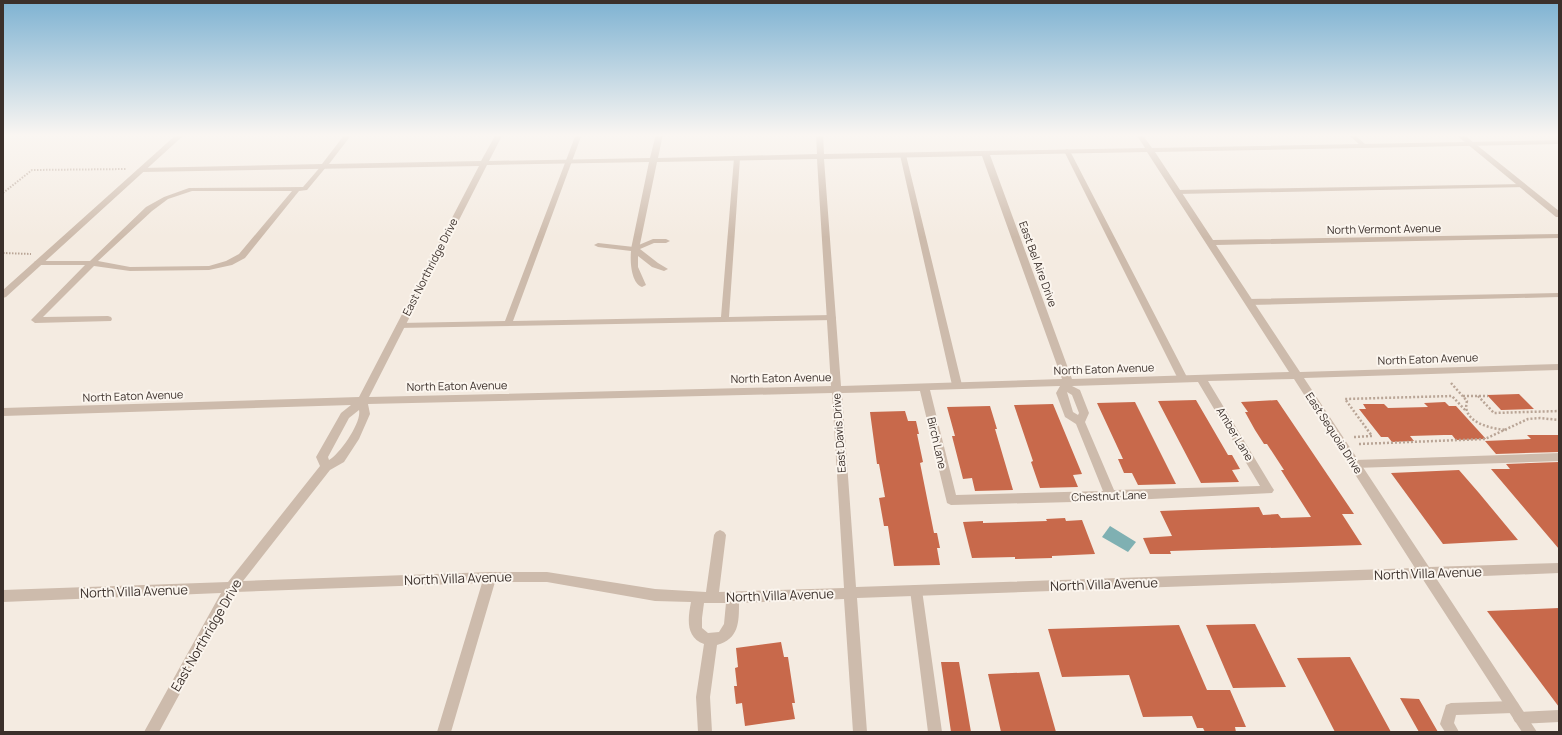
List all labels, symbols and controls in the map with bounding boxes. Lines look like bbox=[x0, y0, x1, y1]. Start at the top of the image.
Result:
street label: East Northridge Drive bbox=[398, 215, 461, 318]
street label: East Bel Aire Drive bbox=[1016, 219, 1061, 309]
street label: North Vermont Avenue bbox=[1327, 220, 1442, 237]
street label: North Eaton Avenue bbox=[1377, 349, 1479, 368]
street label: North Eaton Avenue bbox=[1053, 359, 1155, 378]
street label: North Eaton Avenue bbox=[731, 369, 832, 386]
street label: North Eaton Avenue bbox=[407, 377, 508, 394]
street label: North Eaton Avenue bbox=[82, 386, 184, 405]
street label: East Sequoia Drive bbox=[1302, 389, 1367, 477]
street label: East Davis Drive bbox=[828, 392, 849, 473]
street label: Amber Lane bbox=[1214, 404, 1258, 464]
street label: Birch Lane bbox=[924, 416, 951, 471]
street label: Chestnut Lane bbox=[1071, 487, 1147, 504]
street label: North Villa Avenue bbox=[1374, 562, 1483, 584]
street label: North Villa Avenue bbox=[404, 567, 513, 589]
street label: North Villa Avenue bbox=[1050, 573, 1159, 595]
street label: East Northridge Drive bbox=[166, 575, 246, 695]
street label: North Villa Avenue bbox=[80, 580, 189, 602]
street label: North Villa Avenue bbox=[726, 584, 835, 606]

